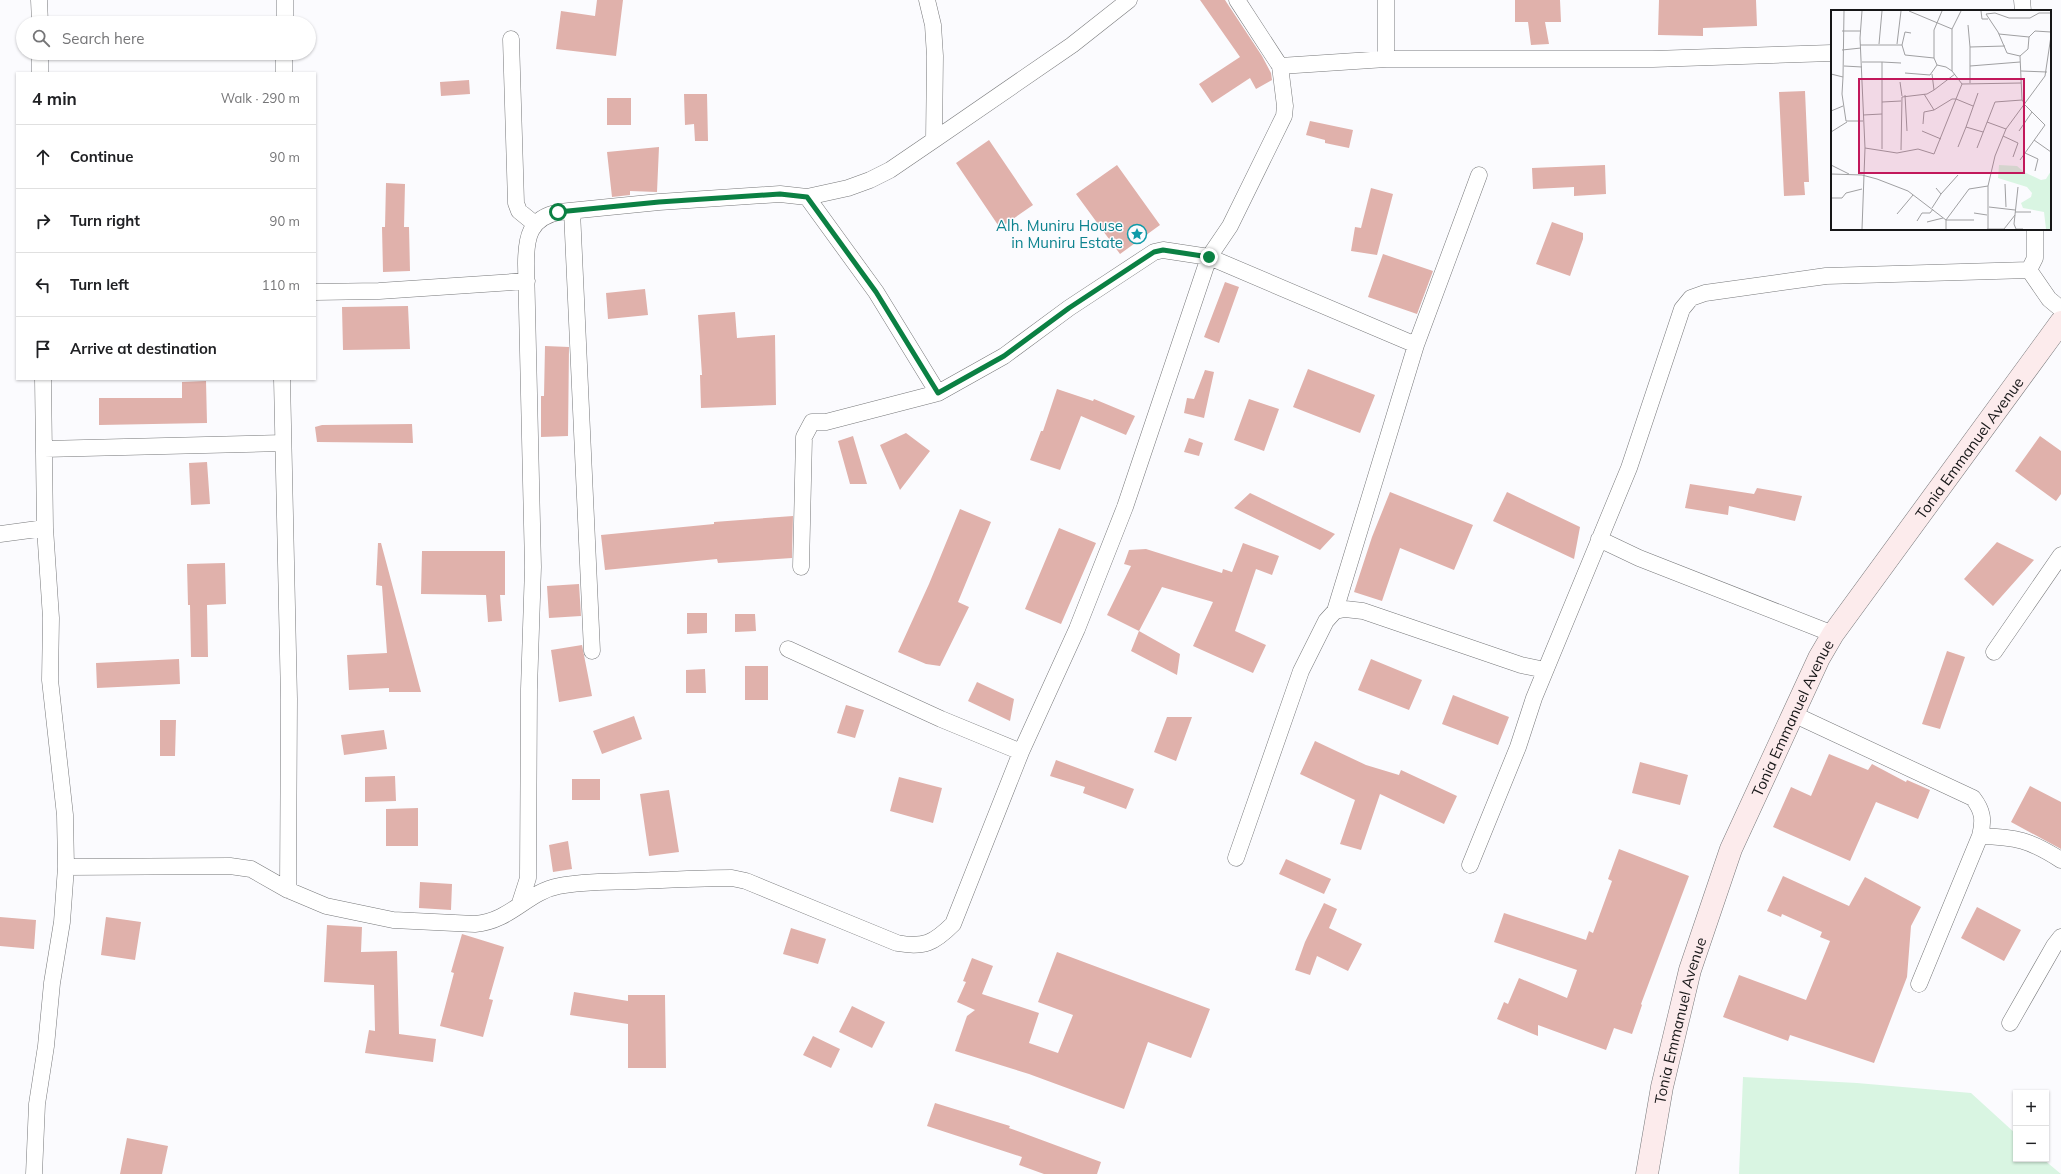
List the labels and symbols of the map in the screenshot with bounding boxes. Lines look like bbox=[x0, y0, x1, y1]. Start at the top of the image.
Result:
inset map bbox=[1831, 10, 2051, 230]
route start bbox=[549, 203, 567, 221]
place label: Alh. Muniru House in Muniru Estate bbox=[996, 216, 1123, 252]
place icon: Alh. Muniru House in Muniru Estate bbox=[1126, 223, 1148, 245]
route end bbox=[1200, 248, 1218, 266]
street label: Tonia Emmanuel Avenue bbox=[1911, 373, 2027, 523]
street label: Tonia Emmanuel Avenue bbox=[1747, 636, 1837, 799]
street label: Tonia Emmanuel Avenue bbox=[1650, 935, 1710, 1105]

